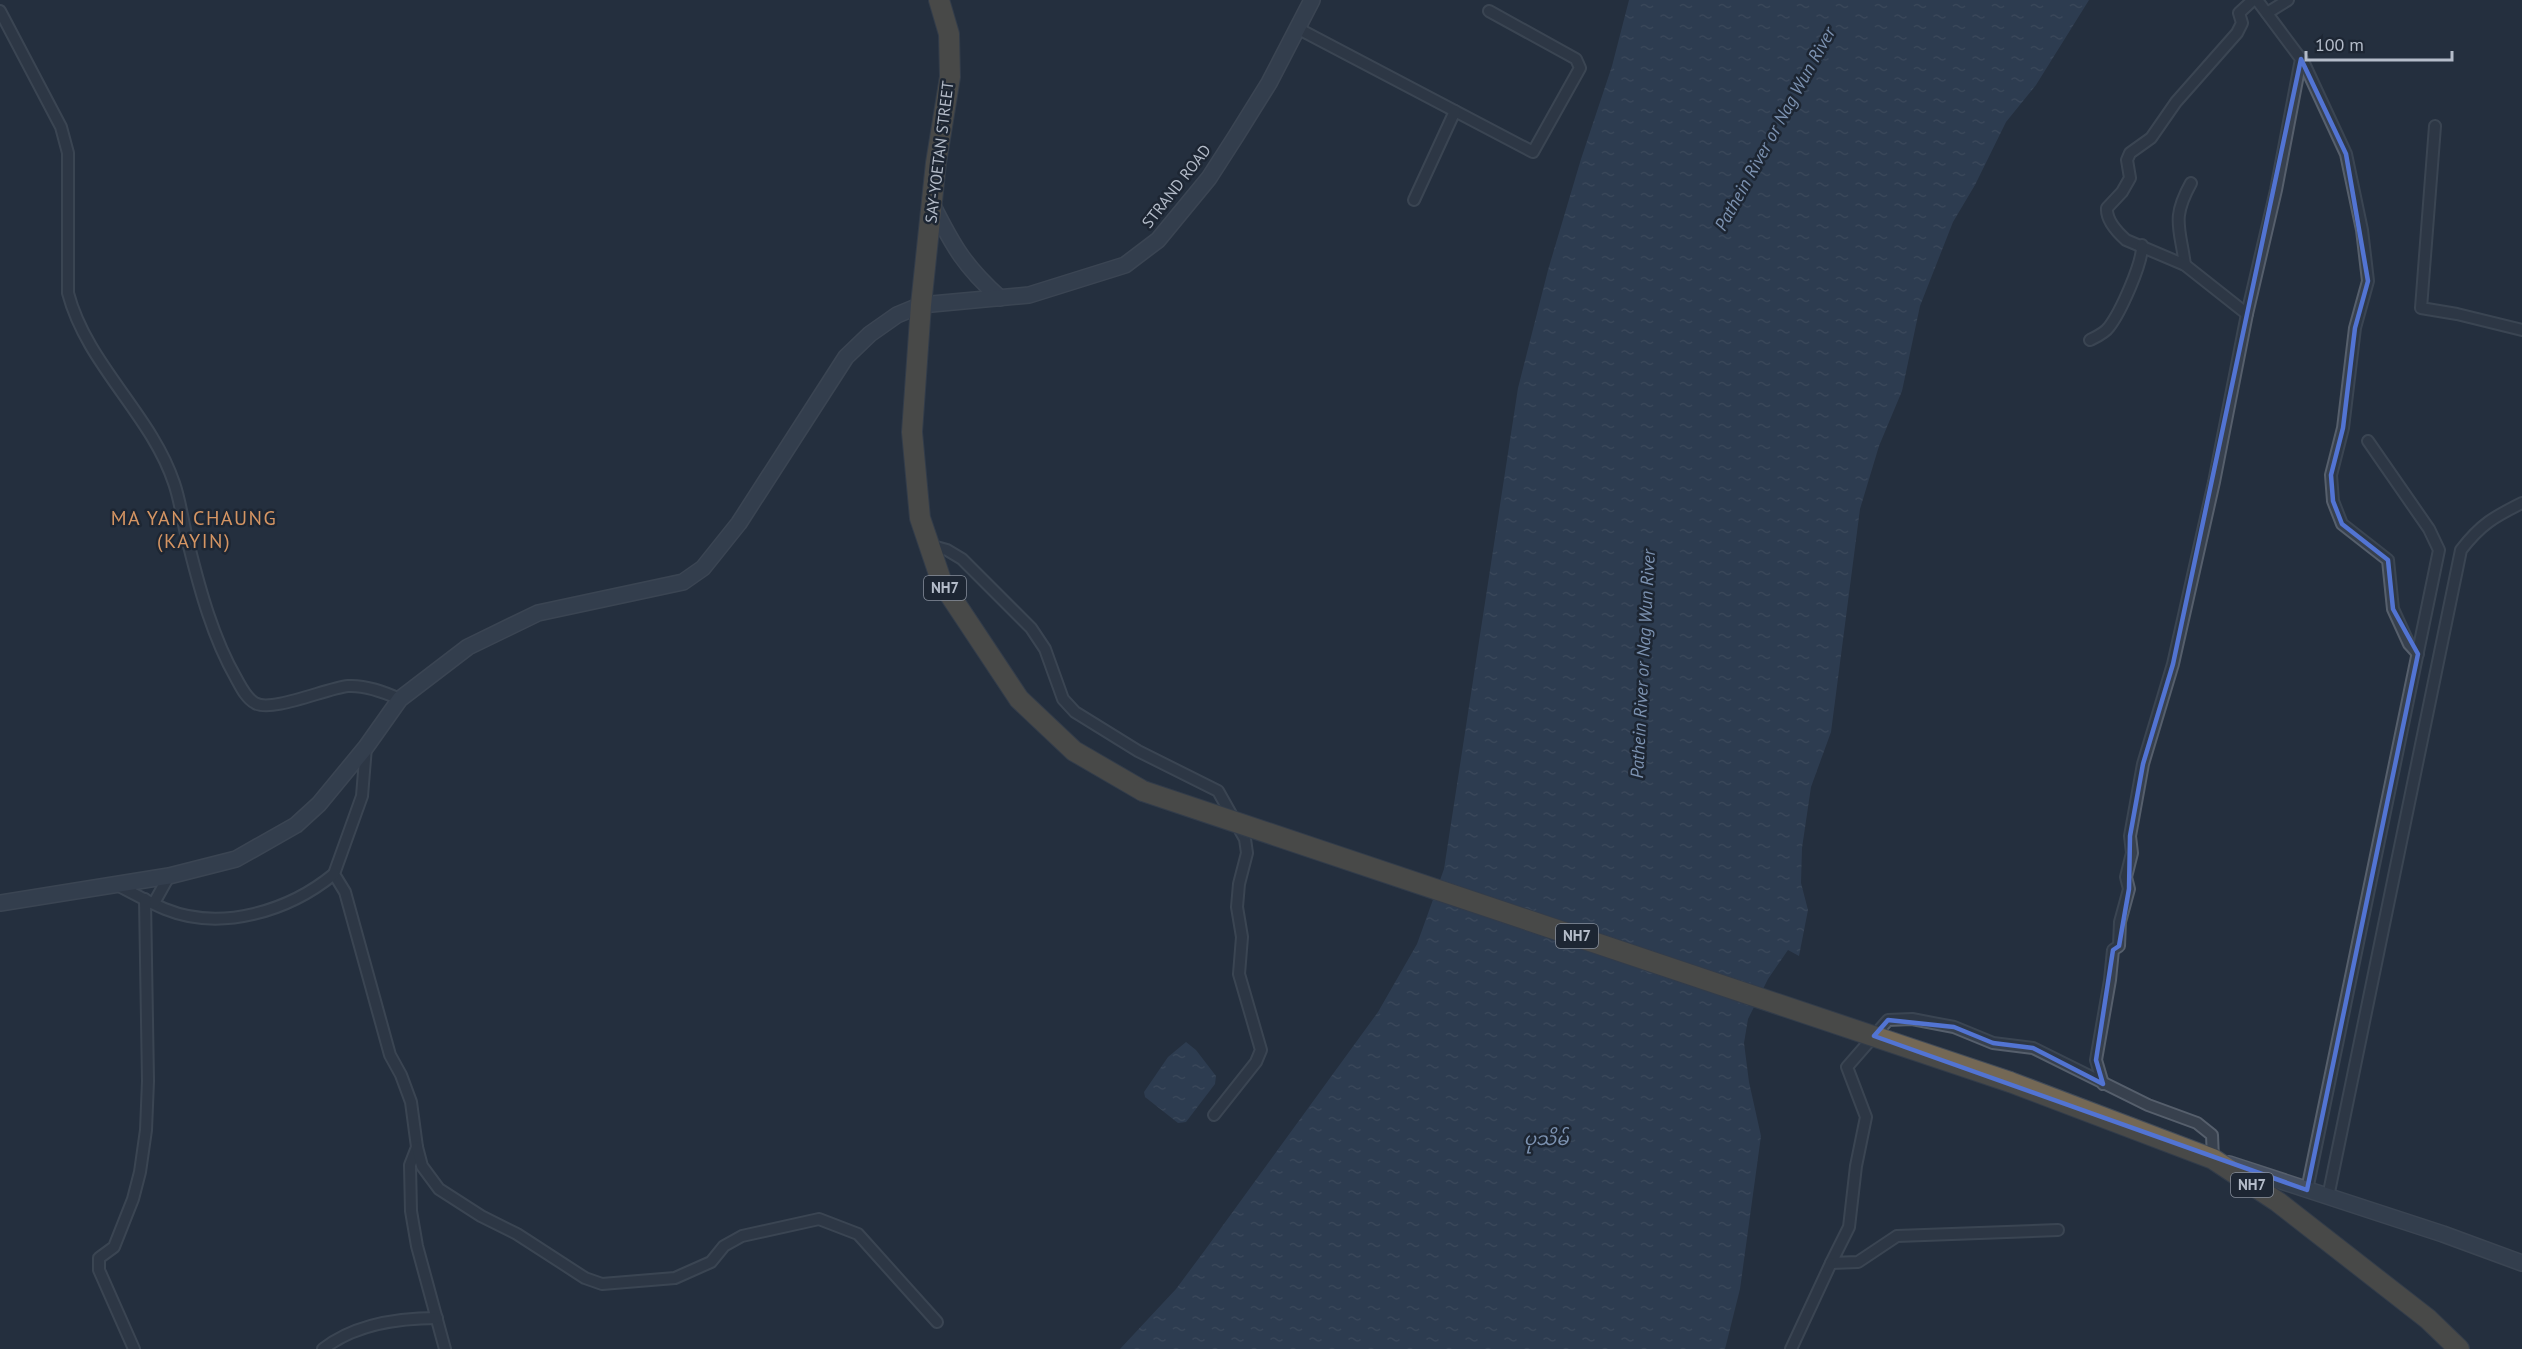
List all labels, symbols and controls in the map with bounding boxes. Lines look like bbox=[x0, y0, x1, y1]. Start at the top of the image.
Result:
water label: Pathein River or Nag Wun River bbox=[1709, 22, 1841, 235]
scale bar bbox=[2306, 24, 2452, 62]
text: 100 m bbox=[2315, 33, 2364, 56]
street label: SAY-YOETAN STREET bbox=[920, 80, 958, 224]
street label: STRAND ROAD bbox=[1137, 140, 1215, 232]
district label: MA YAN CHAUNG (KAYIN) bbox=[111, 505, 277, 554]
water label: Pathein River or Nag Wun River bbox=[1625, 548, 1660, 779]
road number: NH7 bbox=[924, 576, 966, 600]
road number: NH7 bbox=[1556, 924, 1598, 948]
water label: ပုသိမ် bbox=[1524, 1126, 1570, 1154]
road number: NH7 bbox=[2231, 1173, 2273, 1197]

